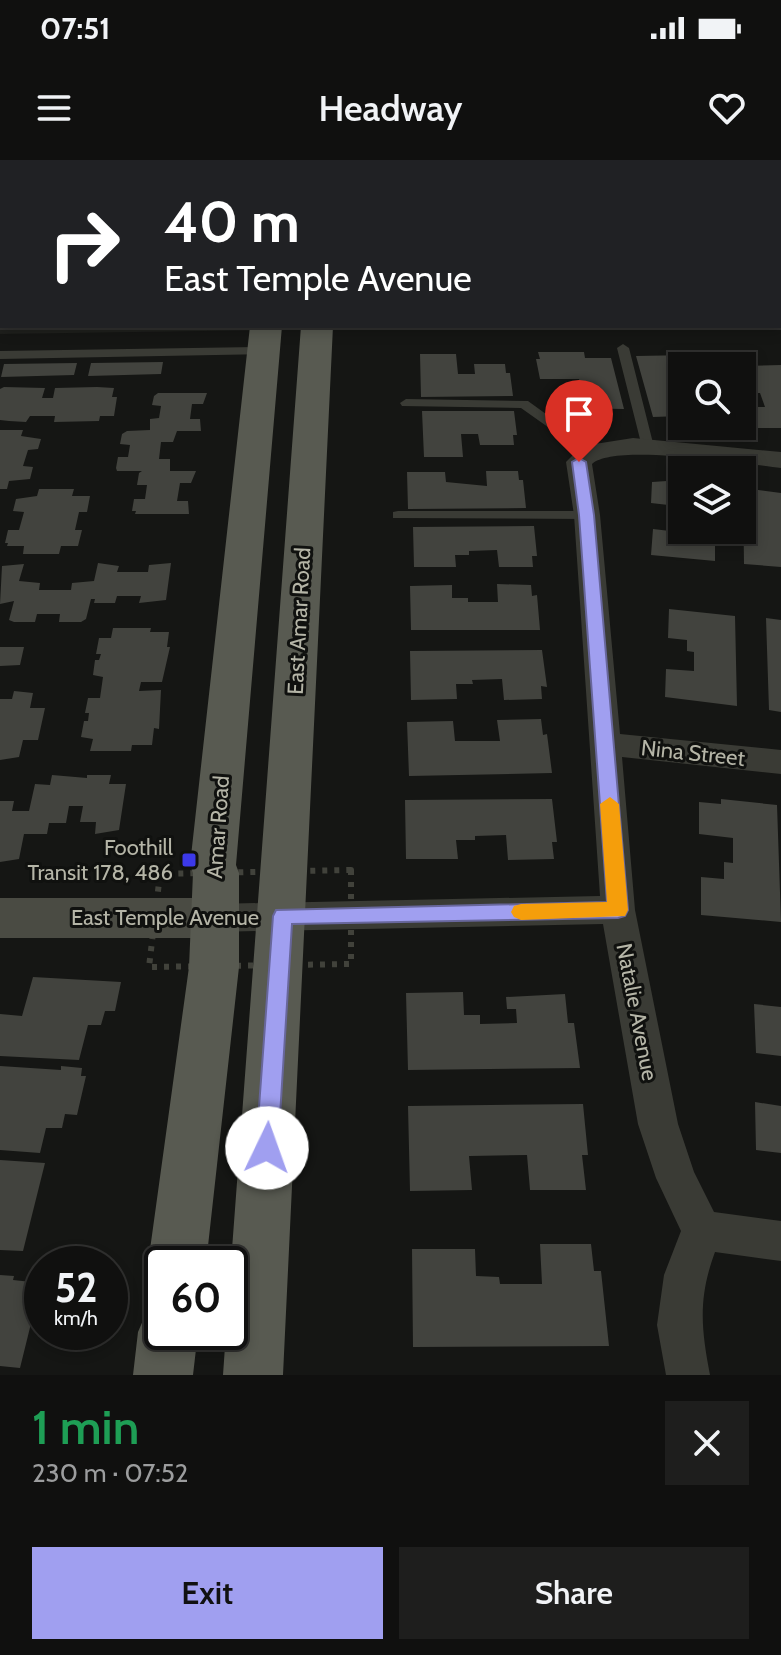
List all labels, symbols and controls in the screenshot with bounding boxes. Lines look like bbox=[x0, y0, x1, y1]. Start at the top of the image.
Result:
text: 07:51 bbox=[40, 10, 110, 47]
icon: menu bbox=[32, 86, 76, 130]
text: Headway bbox=[319, 86, 462, 130]
icon: heart bbox=[705, 86, 749, 130]
text: 40 m bbox=[164, 188, 300, 256]
icon: right bbox=[32, 192, 136, 296]
text: East Temple Avenue bbox=[164, 256, 472, 300]
map controls bbox=[668, 352, 756, 544]
button: search bbox=[668, 352, 756, 440]
pin bbox=[545, 380, 613, 462]
icon: arrive bbox=[557, 392, 601, 436]
button: layers bbox=[668, 456, 756, 544]
street label: East Amar Road bbox=[282, 547, 316, 695]
street label: Nina Street bbox=[640, 734, 747, 772]
street label: Amar Road bbox=[201, 775, 235, 879]
place label: Foothill Transit 178, 486 bbox=[28, 834, 174, 886]
marker: Foothill Transit 178, 486 bbox=[180, 851, 198, 869]
street label: East Temple Avenue bbox=[71, 904, 259, 931]
street label: Natalie Avenue bbox=[610, 941, 664, 1083]
position arrow bbox=[225, 1106, 309, 1190]
speed limit sign: 60 bbox=[144, 1246, 248, 1350]
text: 52 bbox=[55, 1263, 97, 1312]
text: km/h bbox=[54, 1306, 98, 1330]
text: 1 min bbox=[32, 1398, 139, 1456]
button: close bbox=[665, 1401, 749, 1485]
text: 230 m · 07:52 bbox=[32, 1457, 188, 1489]
button: Exit bbox=[32, 1547, 383, 1639]
button: Share bbox=[399, 1547, 749, 1639]

